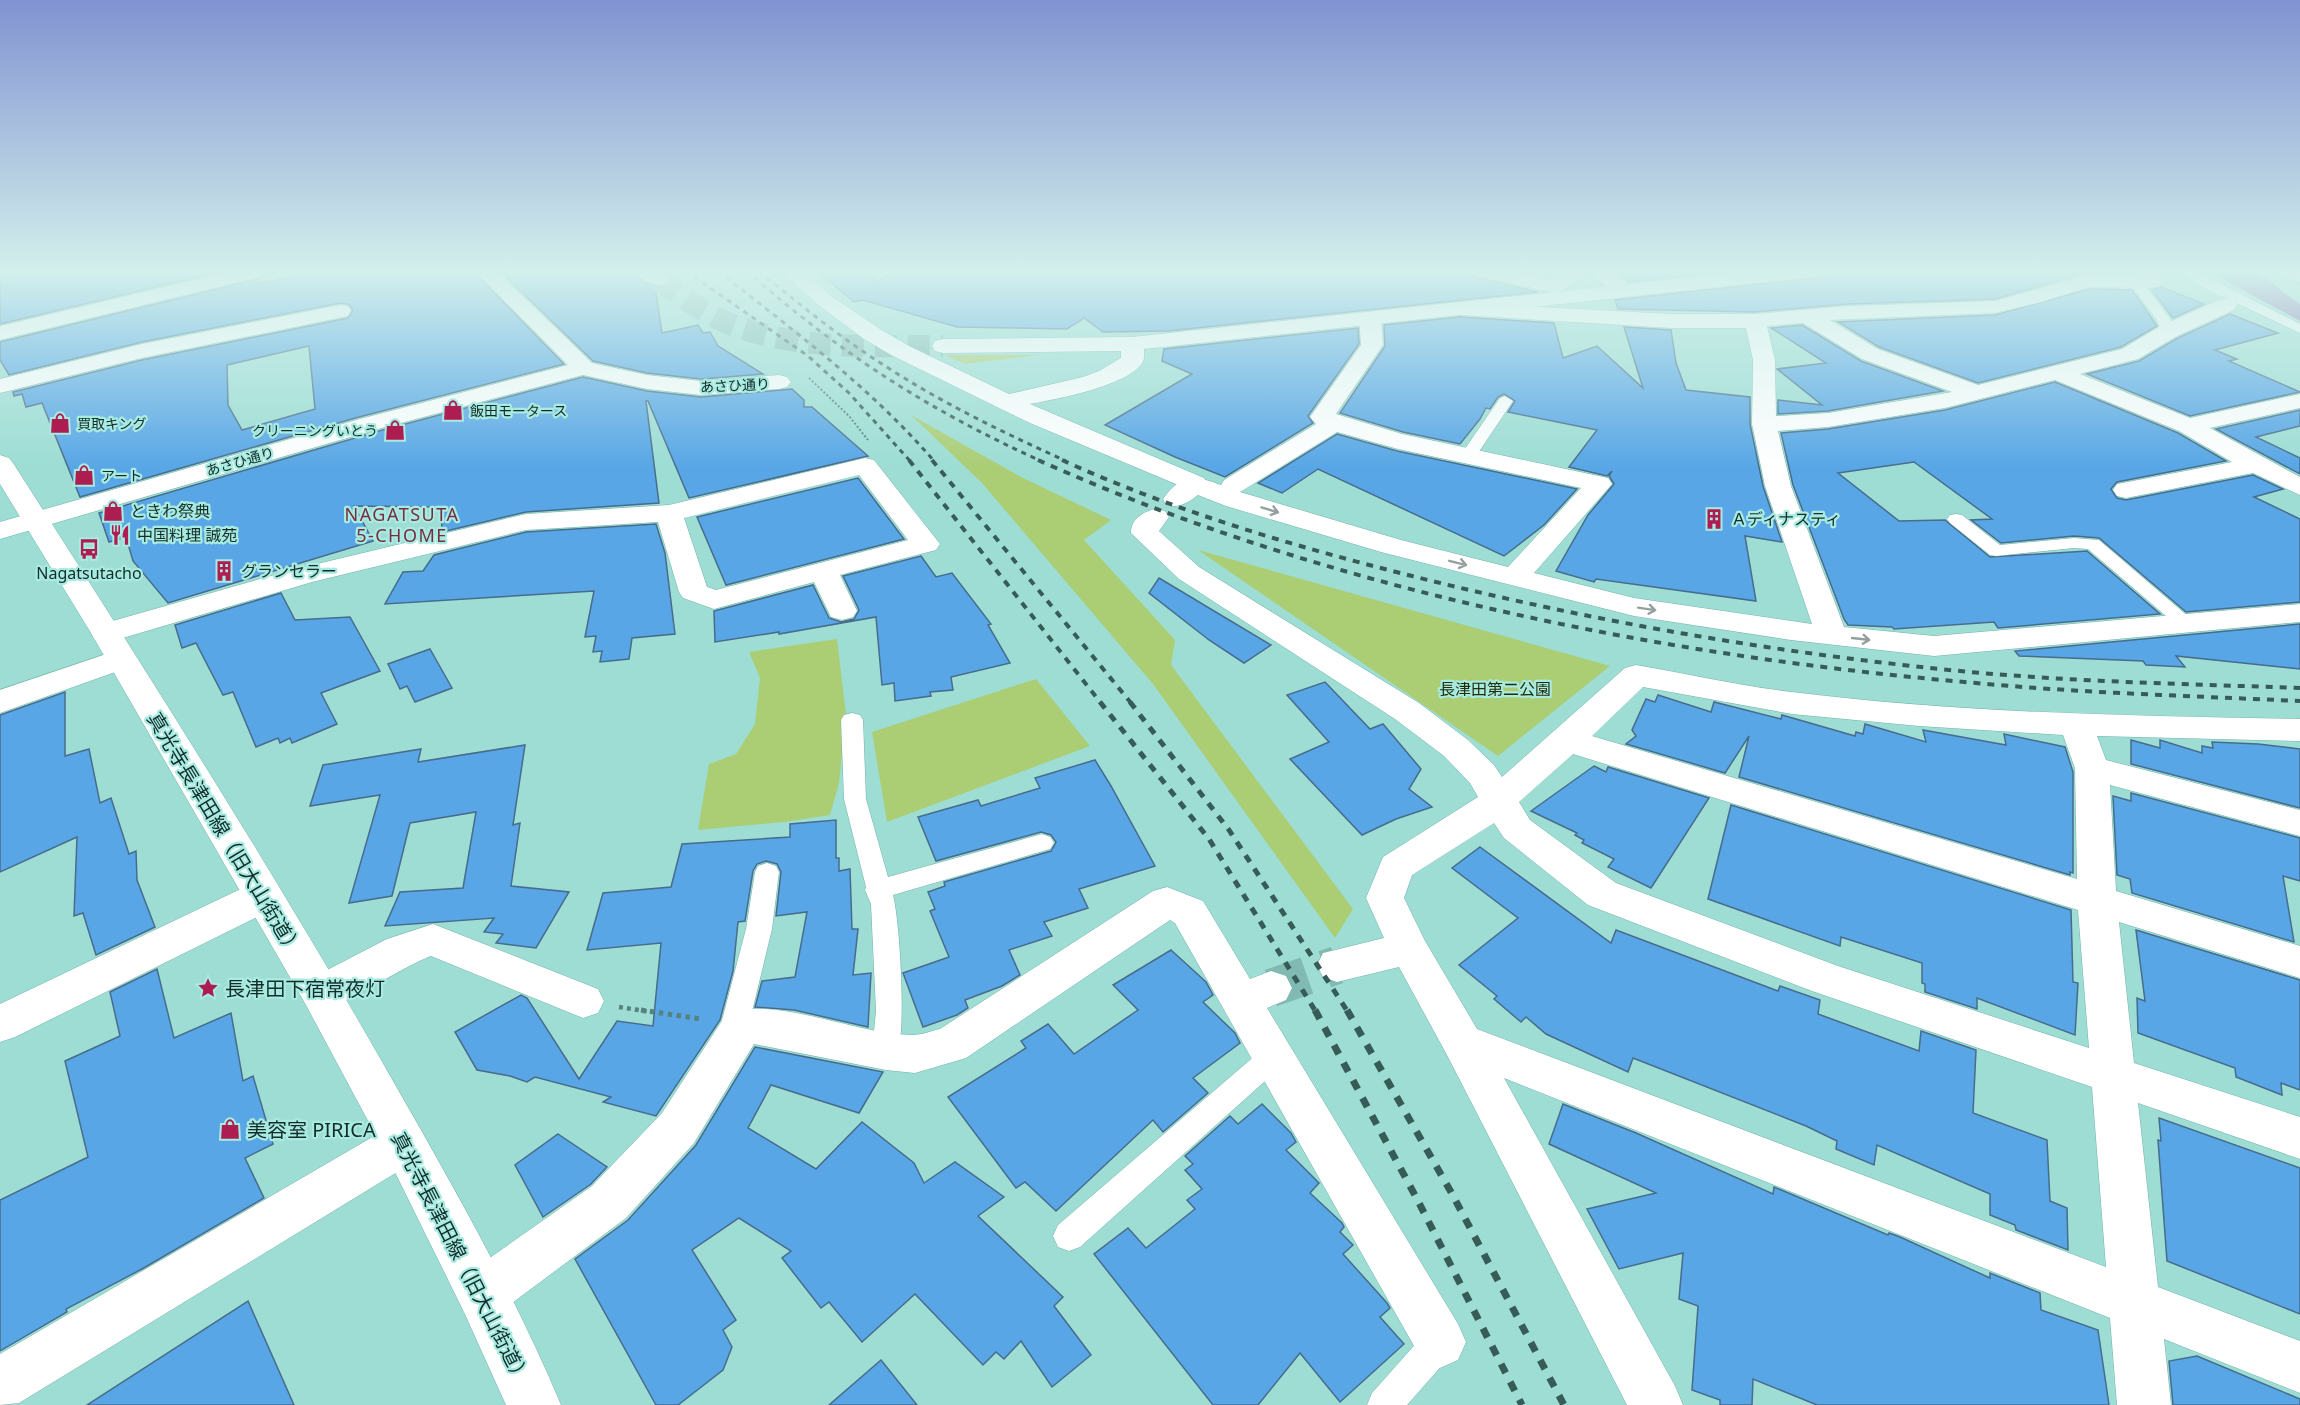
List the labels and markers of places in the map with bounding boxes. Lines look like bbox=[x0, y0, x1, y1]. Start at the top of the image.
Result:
shop icon: 飯田モータース bbox=[441, 398, 465, 422]
place label: 飯田モータース bbox=[470, 401, 567, 420]
shop icon: 買取キング bbox=[48, 411, 72, 435]
place label: 買取キング bbox=[77, 414, 147, 433]
shop icon: クリーニングいとう bbox=[383, 418, 407, 442]
place label: クリーニングいとう bbox=[252, 421, 378, 440]
shop icon: アート bbox=[72, 463, 96, 487]
place label: アート bbox=[101, 466, 142, 485]
shop icon: ときわ祭典 bbox=[101, 499, 125, 523]
place label: ときわ祭典 bbox=[130, 500, 210, 522]
building icon: Ａディナスティ bbox=[1702, 507, 1726, 531]
place label: Ａディナスティ bbox=[1731, 508, 1841, 530]
restaurant icon: 中国料理 誠苑 bbox=[108, 523, 132, 547]
place label: 中国料理 誠苑 bbox=[137, 524, 237, 546]
bus stop icon: Nagatsutacho bbox=[77, 537, 101, 561]
building icon: グランセラー bbox=[212, 559, 236, 583]
place label: グランセラー bbox=[241, 560, 337, 582]
place label: Nagatsutacho bbox=[36, 562, 142, 584]
place label: 長津田下宿常夜灯 bbox=[225, 975, 385, 1002]
place icon: 長津田下宿常夜灯 bbox=[196, 976, 220, 1000]
place label: 美容室 PIRICA bbox=[247, 1116, 376, 1143]
shop icon: 美容室 PIRICA bbox=[218, 1117, 242, 1141]

